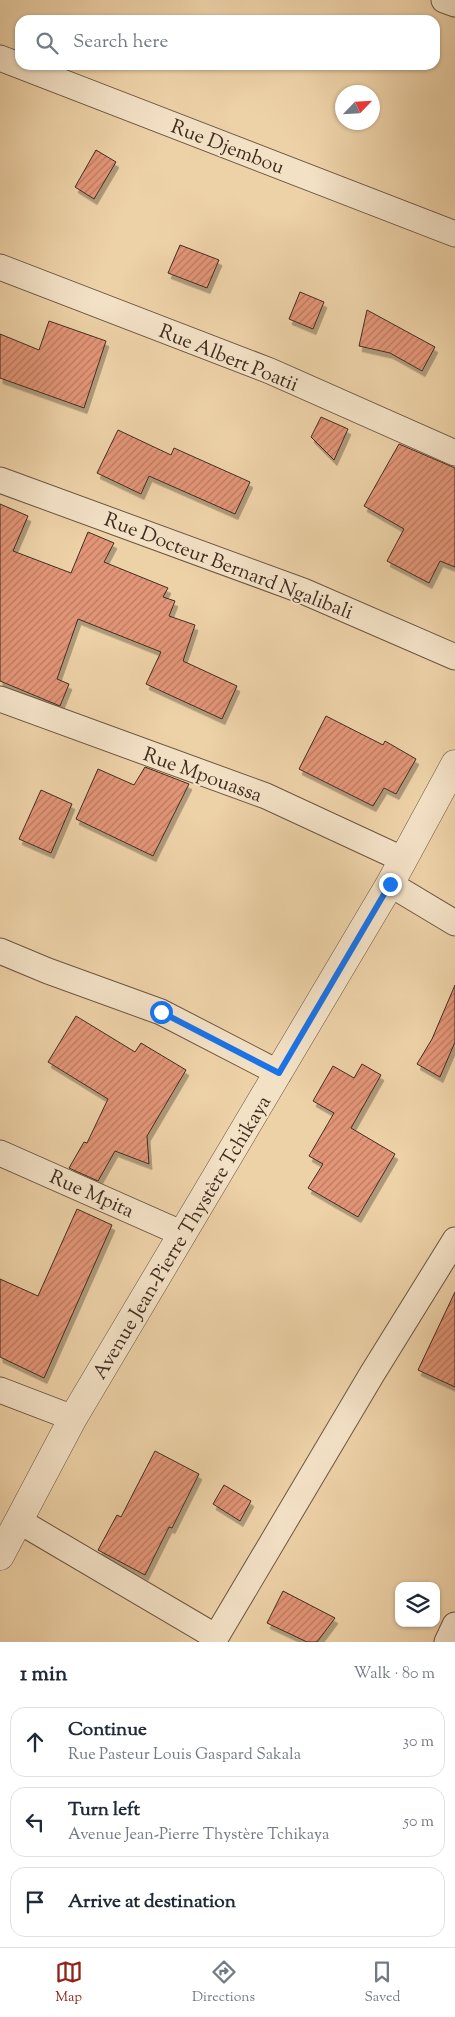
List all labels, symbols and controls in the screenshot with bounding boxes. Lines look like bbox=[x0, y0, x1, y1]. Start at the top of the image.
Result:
search box bbox=[15, 15, 440, 70]
icon: search bbox=[33, 29, 61, 57]
text: Search here bbox=[73, 29, 168, 56]
north arrow bbox=[335, 85, 380, 130]
street label: Rue Djembou bbox=[166, 113, 288, 183]
street label: Rue Albert Poatii bbox=[154, 318, 303, 401]
street label: Rue Docteur Bernard Ngalibali bbox=[99, 506, 357, 628]
street label: Rue Mpouassa bbox=[139, 741, 266, 811]
route end bbox=[379, 873, 402, 896]
route start bbox=[150, 1001, 173, 1024]
street label: Avenue Jean-Pierre Thystère Tchikaya bbox=[87, 1091, 280, 1386]
street label: Rue Mpita bbox=[44, 1164, 138, 1227]
map controls bbox=[395, 1582, 440, 1627]
button: layers bbox=[395, 1582, 440, 1627]
text: 1 min bbox=[20, 1660, 67, 1690]
text: Walk · 80 m bbox=[353, 1663, 435, 1686]
text: Continue bbox=[68, 1717, 147, 1744]
icon: ahead bbox=[21, 1728, 49, 1756]
text: 30 m bbox=[403, 1731, 434, 1754]
text: Rue Pasteur Louis Gaspard Sakala bbox=[68, 1744, 301, 1767]
text: Turn left bbox=[68, 1797, 140, 1824]
icon: left bbox=[21, 1808, 49, 1836]
text: 50 m bbox=[403, 1811, 434, 1834]
text: Avenue Jean-Pierre Thystère Tchikaya bbox=[68, 1824, 329, 1847]
icon: arrive bbox=[21, 1888, 49, 1916]
text: Arrive at destination bbox=[68, 1889, 236, 1916]
tab: Map bbox=[55, 1958, 83, 2008]
tab: Directions bbox=[192, 1958, 255, 2008]
tab: Saved bbox=[364, 1958, 400, 2008]

